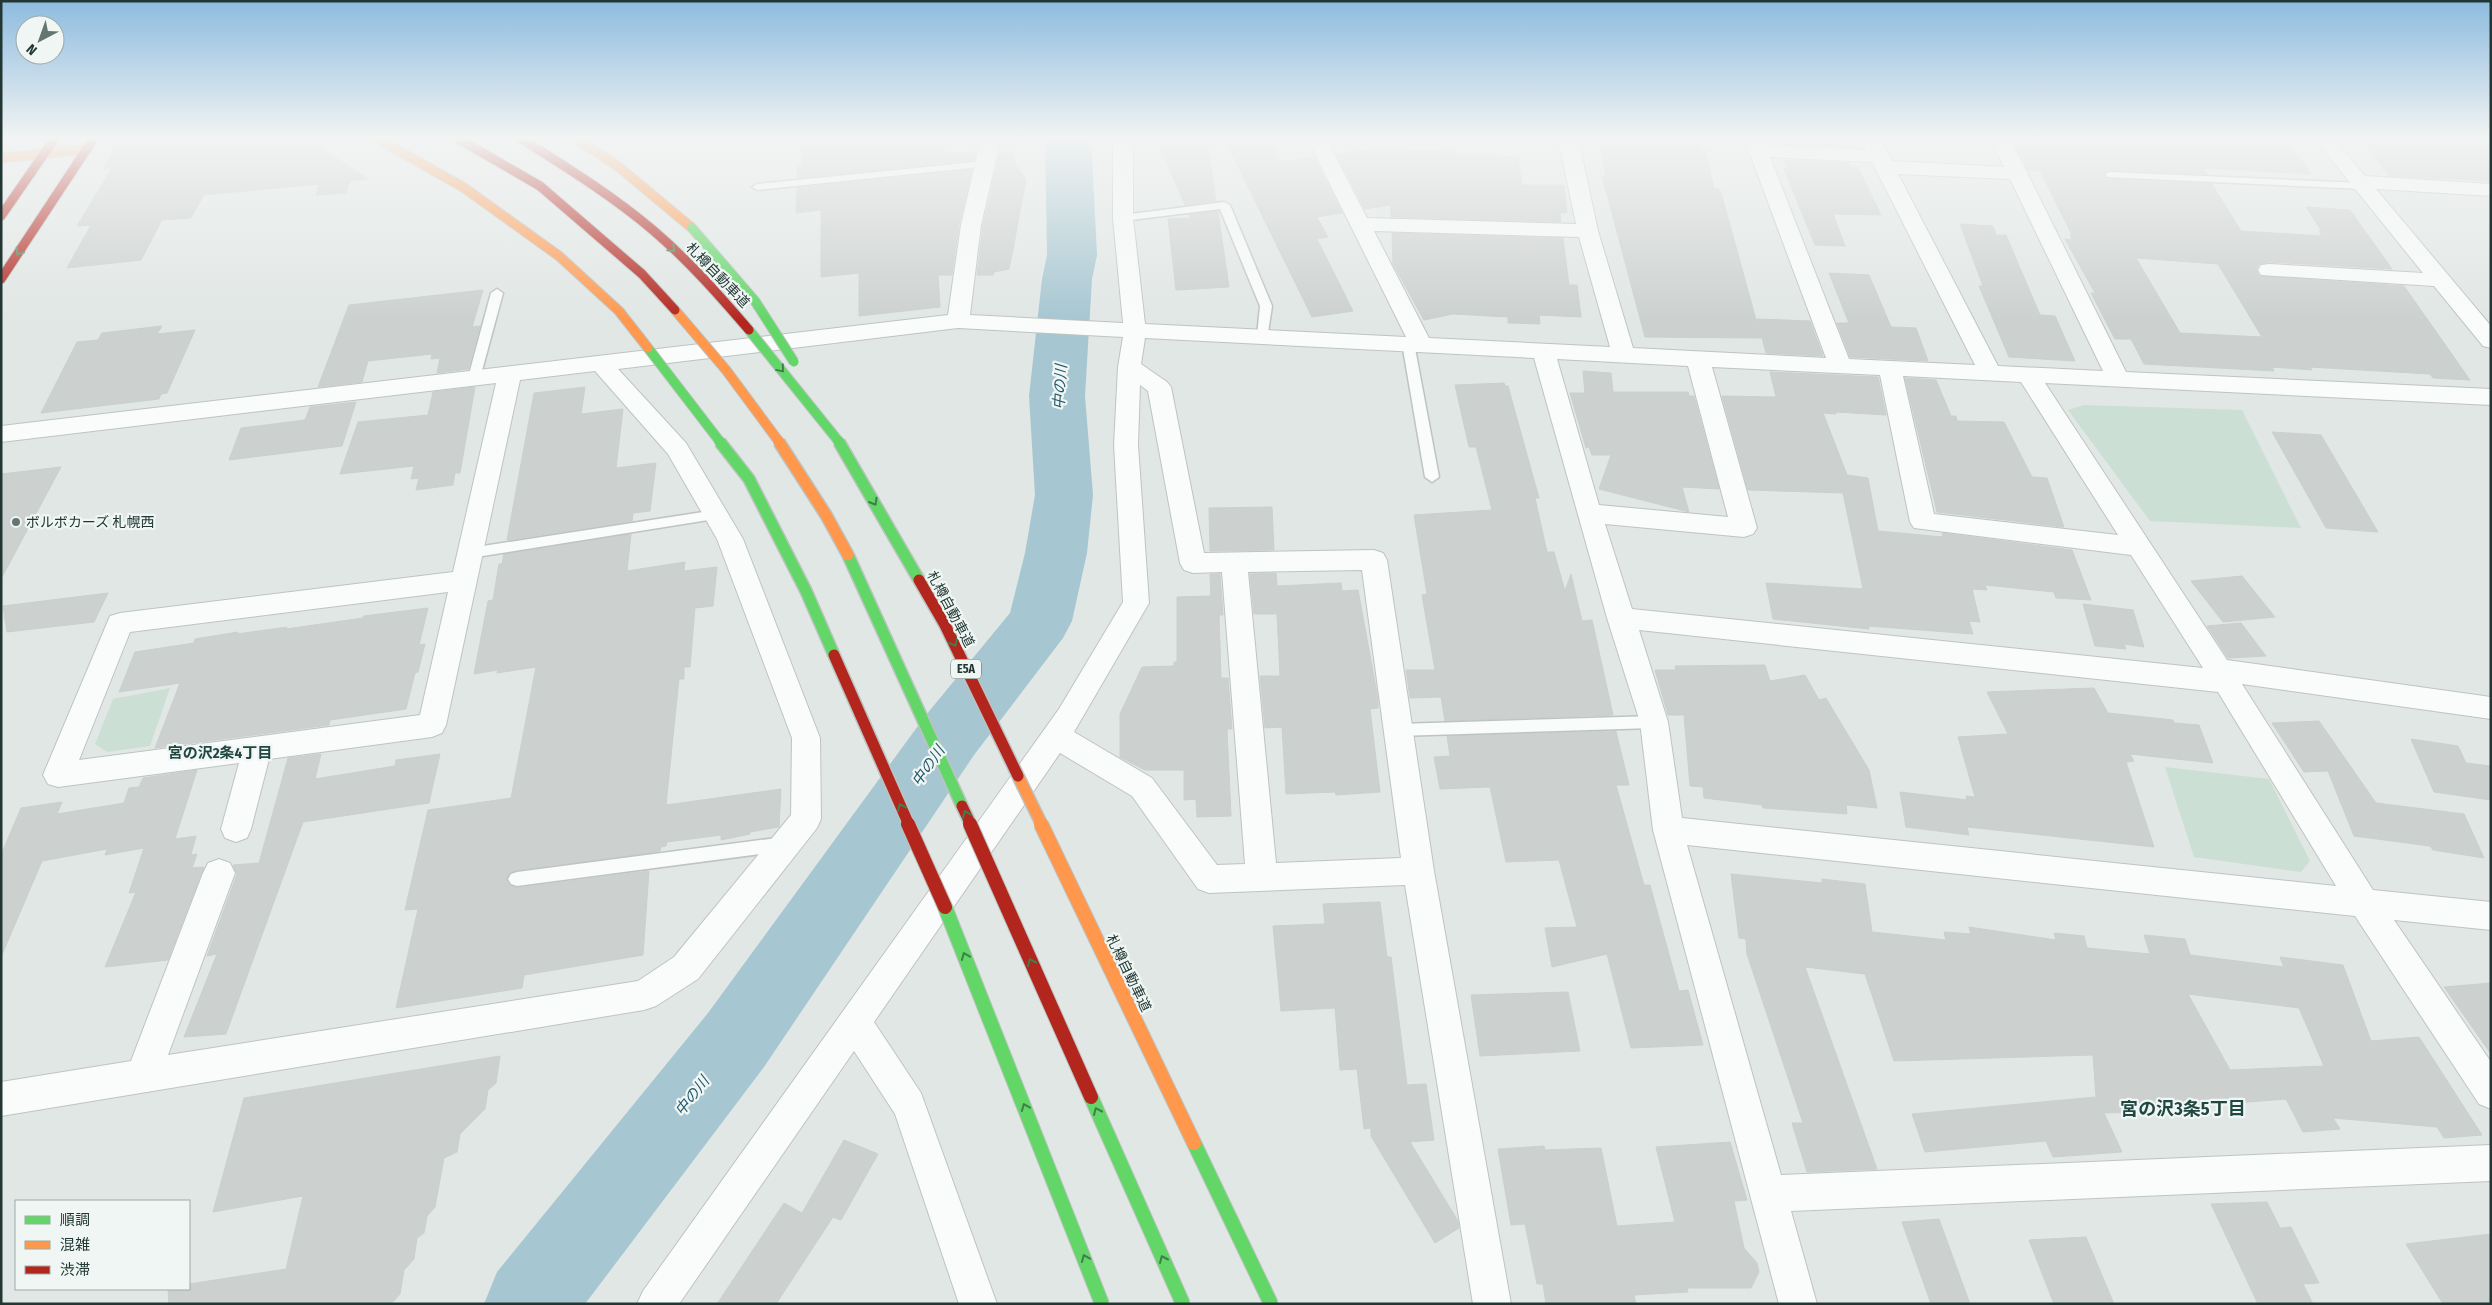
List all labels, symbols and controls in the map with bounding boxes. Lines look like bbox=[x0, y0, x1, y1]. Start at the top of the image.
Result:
north arrow bbox=[15, 15, 65, 65]
text: N bbox=[23, 40, 41, 59]
street label: 札樽自動車道 bbox=[682, 239, 753, 311]
one-way arrow bbox=[666, 243, 675, 252]
one-way arrow bbox=[16, 246, 25, 256]
water label: 中の川 bbox=[1050, 362, 1070, 410]
one-way arrow bbox=[776, 363, 784, 372]
one-way arrow bbox=[868, 496, 878, 505]
place label: ボルボカーズ 札幌西 bbox=[26, 514, 155, 531]
marker: ボルボカーズ 札幌西 bbox=[10, 516, 22, 528]
street label: 札樽自動車道 bbox=[923, 568, 978, 650]
one-way arrow bbox=[947, 638, 957, 647]
road number: E5A bbox=[951, 660, 981, 679]
water label: 中の川 bbox=[908, 741, 949, 790]
district label: 宮の沢2条4丁目 bbox=[168, 744, 272, 762]
one-way arrow bbox=[896, 803, 907, 812]
one-way arrow bbox=[961, 810, 972, 819]
street label: 札樽自動車道 bbox=[1102, 932, 1155, 1015]
one-way arrow bbox=[961, 952, 972, 961]
one-way arrow bbox=[1027, 958, 1038, 967]
water label: 中の川 bbox=[671, 1071, 714, 1119]
district label: 宮の沢3条5丁目 bbox=[2120, 1098, 2246, 1120]
one-way arrow bbox=[1021, 1103, 1031, 1112]
one-way arrow bbox=[1093, 1107, 1104, 1116]
legend bbox=[15, 1200, 190, 1290]
text: 順調 bbox=[60, 1211, 90, 1229]
text: 混雑 bbox=[60, 1236, 90, 1254]
one-way arrow bbox=[1080, 1255, 1090, 1263]
one-way arrow bbox=[1159, 1255, 1170, 1264]
text: 渋滞 bbox=[60, 1261, 90, 1279]

